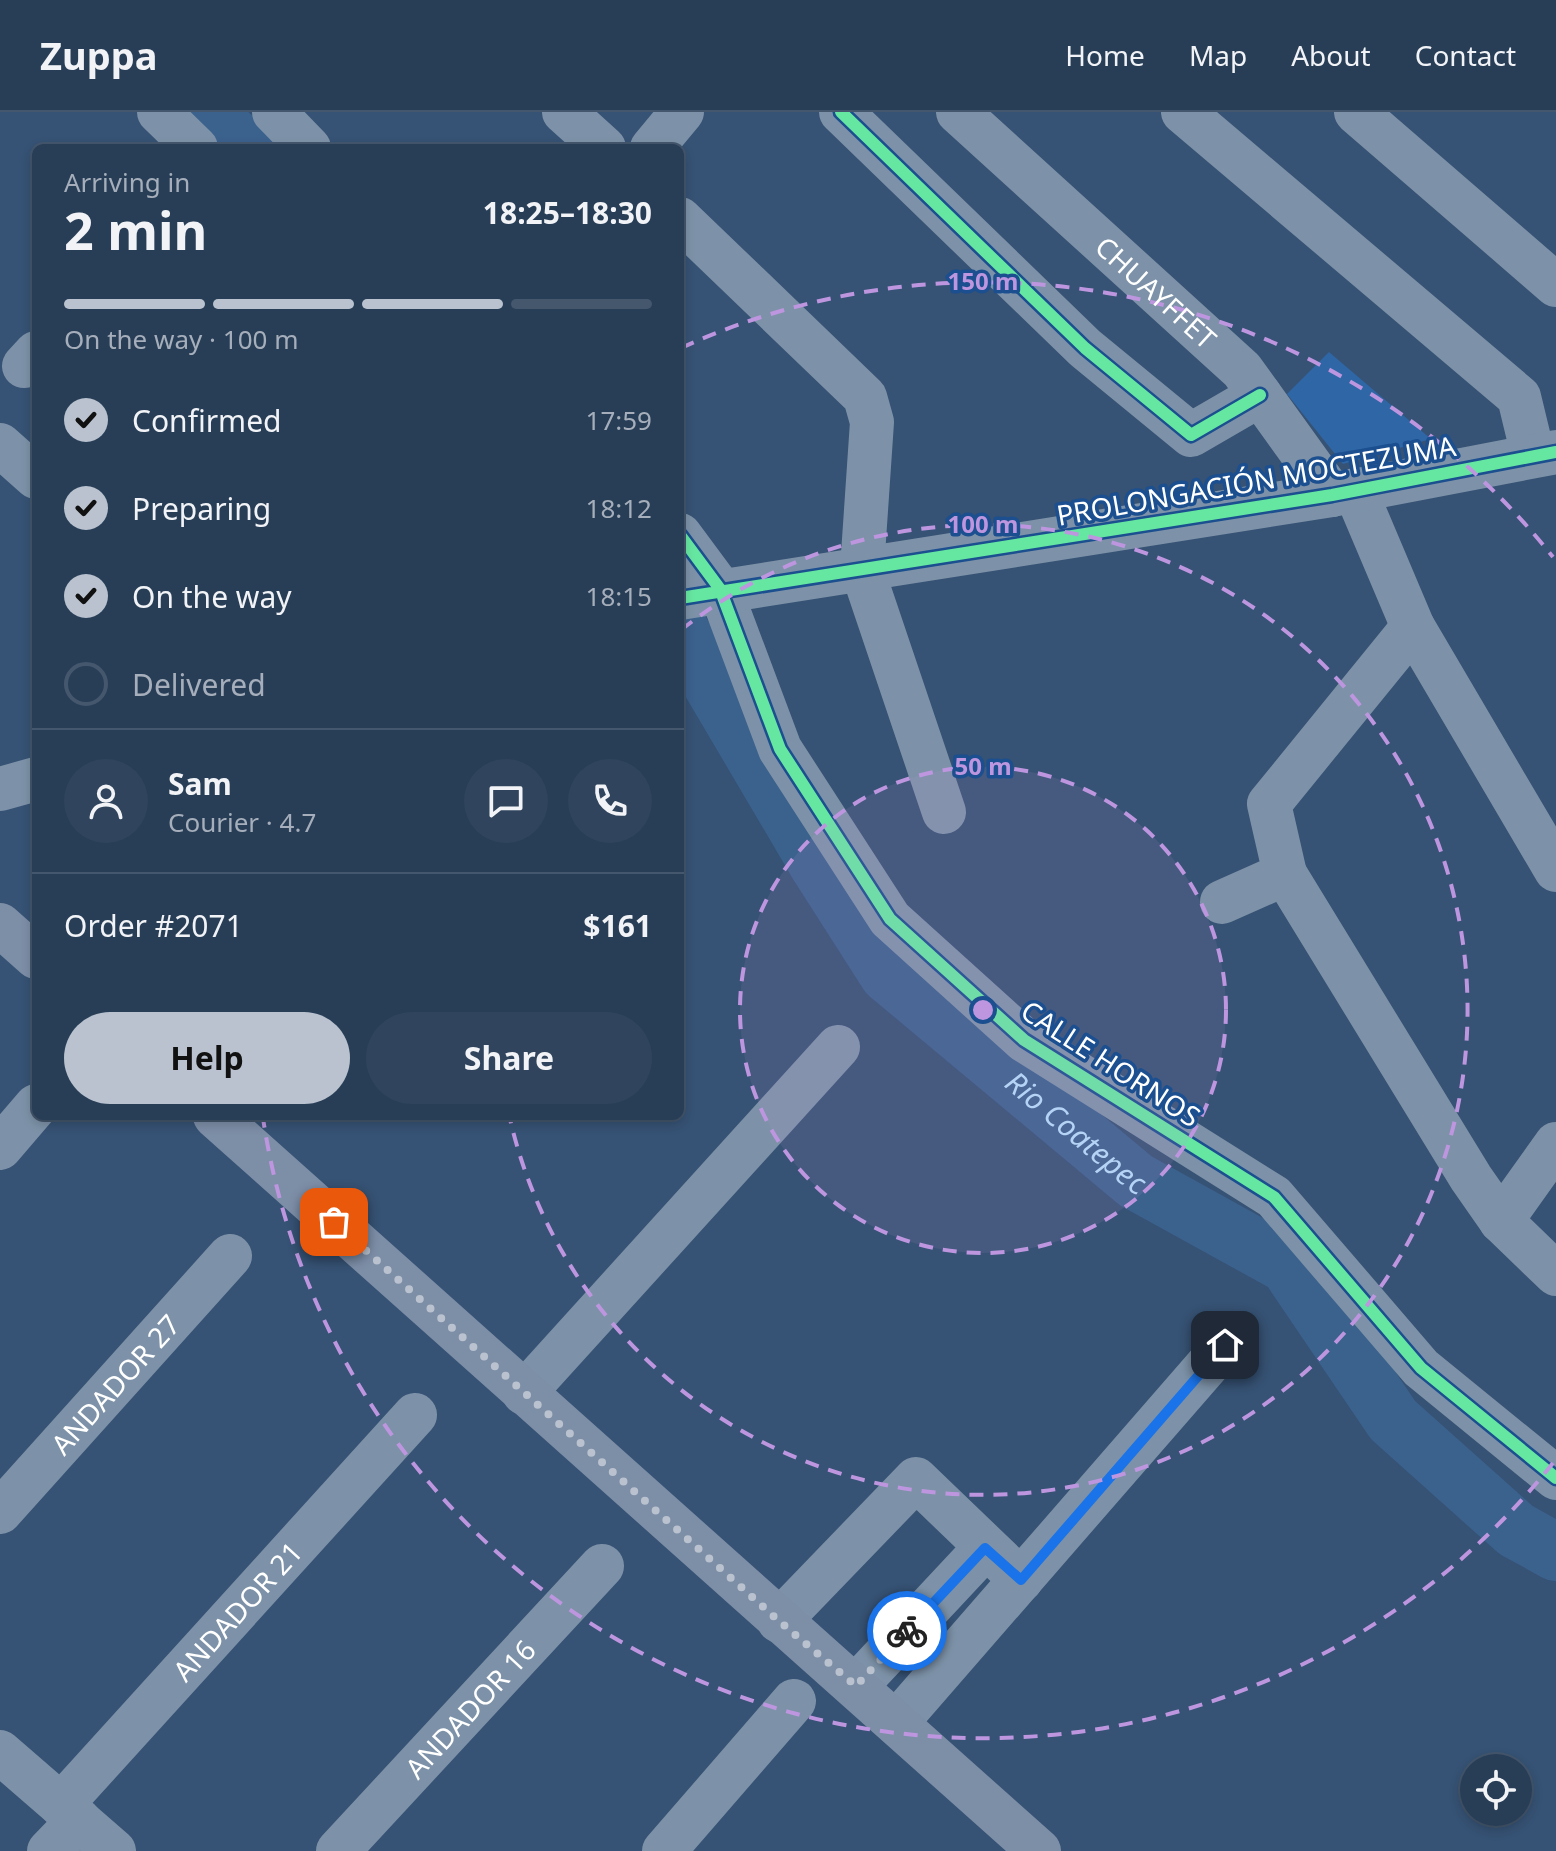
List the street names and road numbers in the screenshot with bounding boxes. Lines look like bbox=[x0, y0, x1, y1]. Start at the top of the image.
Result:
street label: CHUAYFFET bbox=[1088, 227, 1225, 357]
street label: PROLONGACIÓN MOCTEZUMA bbox=[1053, 426, 1459, 534]
street label: CALLE HORNOS bbox=[1014, 991, 1208, 1135]
street label: ANDADOR 27 bbox=[42, 1306, 188, 1462]
street label: ANDADOR 21 bbox=[164, 1533, 310, 1689]
street label: ANDADOR 16 bbox=[396, 1631, 544, 1786]

